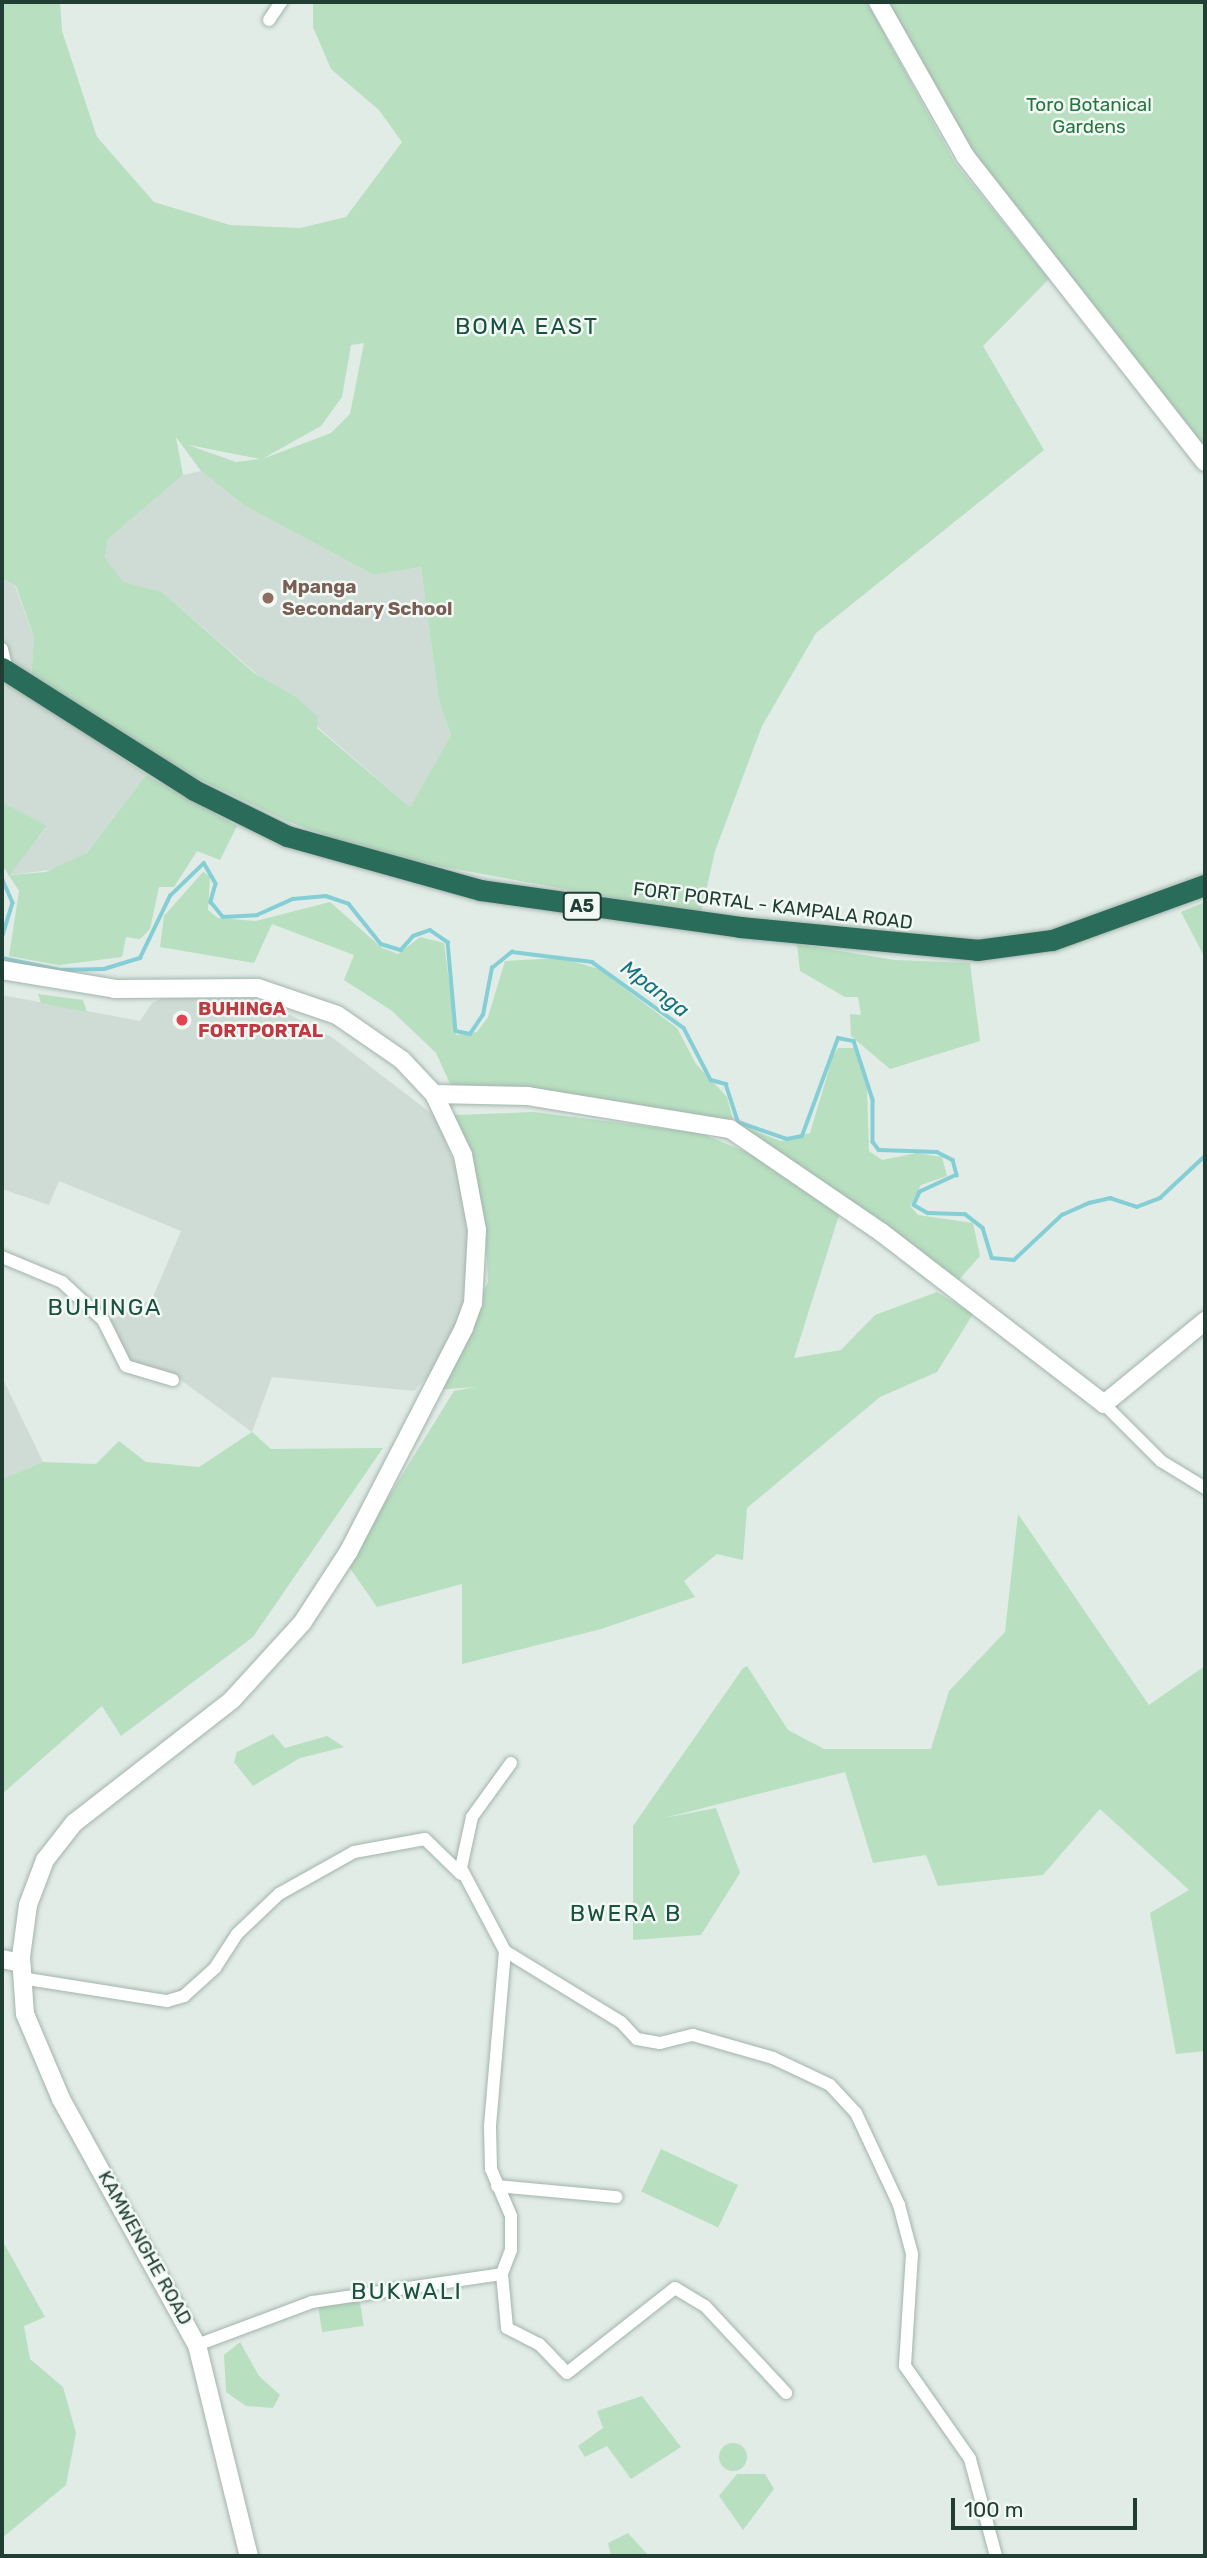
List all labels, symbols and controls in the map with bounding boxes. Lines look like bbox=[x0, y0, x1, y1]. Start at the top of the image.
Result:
park label: Toro Botanical Gardens bbox=[1026, 94, 1152, 138]
district label: BOMA EAST bbox=[456, 312, 598, 340]
place label: Mpanga Secondary School bbox=[282, 576, 453, 620]
marker: Mpanga Secondary School bbox=[260, 590, 276, 606]
street label: FORT PORTAL - KAMPALA ROAD bbox=[631, 877, 915, 935]
road number: A5 bbox=[561, 891, 603, 920]
water label: Mpanga bbox=[616, 955, 694, 1023]
place label: BUHINGA FORTPORTAL bbox=[198, 998, 323, 1042]
marker: BUHINGA FORTPORTAL bbox=[172, 1010, 192, 1030]
district label: BUHINGA bbox=[48, 1293, 162, 1321]
district label: BWERA B bbox=[570, 1899, 682, 1927]
street label: KAMWENGHE ROAD bbox=[93, 2167, 197, 2329]
district label: BUKWALI bbox=[352, 2277, 462, 2305]
scale bar bbox=[955, 2484, 1140, 2528]
text: 100 m bbox=[964, 2497, 1023, 2522]

